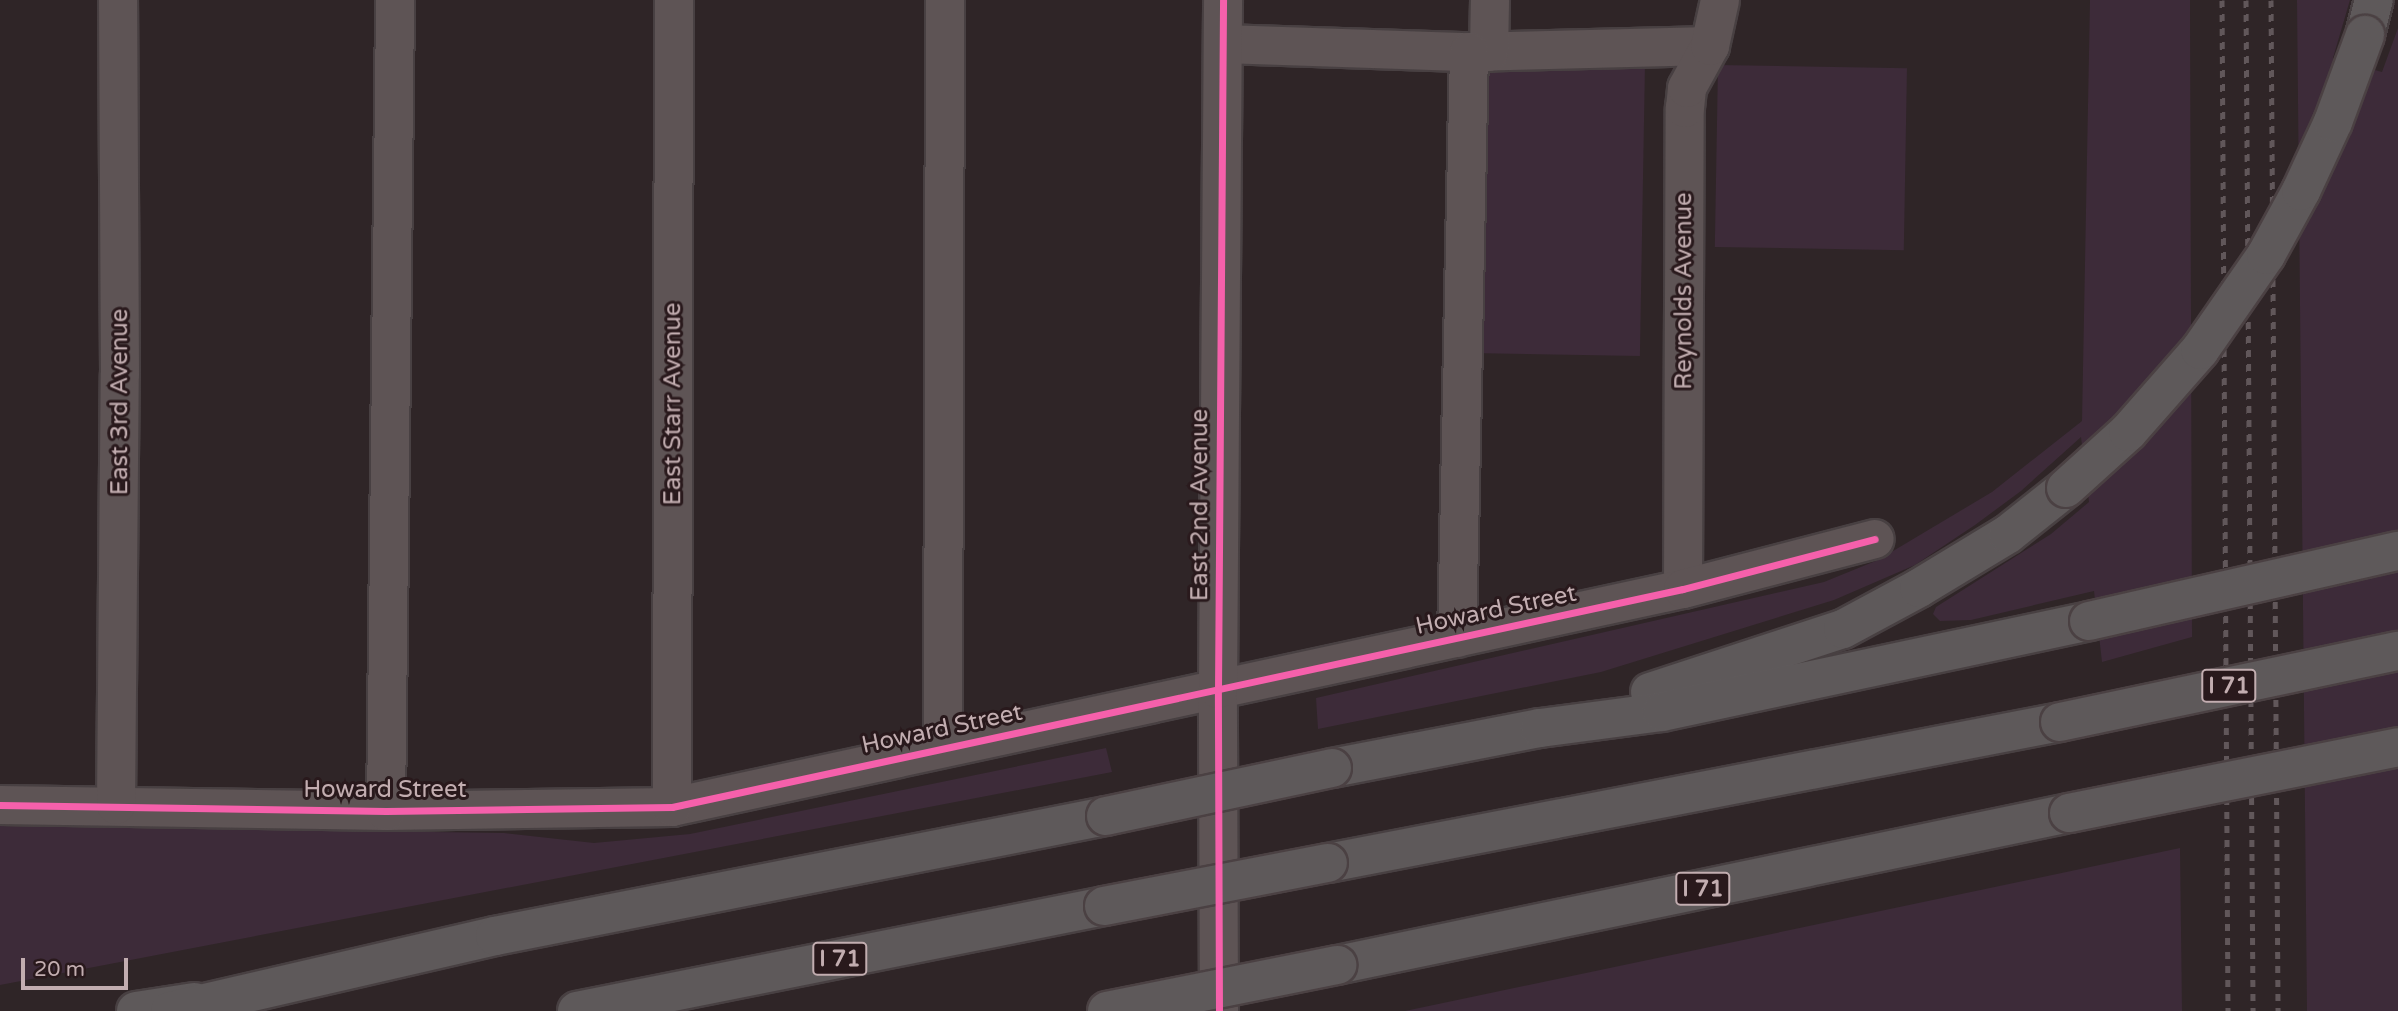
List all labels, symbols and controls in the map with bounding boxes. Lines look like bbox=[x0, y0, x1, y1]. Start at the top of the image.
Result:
street label: Reynolds Avenue bbox=[1670, 192, 1698, 390]
street label: East Starr Avenue bbox=[659, 303, 687, 505]
street label: East 3rd Avenue bbox=[106, 309, 134, 495]
street label: East 2nd Avenue bbox=[1186, 409, 1214, 601]
street label: Howard Street bbox=[1413, 579, 1579, 641]
road number: I 71 bbox=[2201, 666, 2257, 706]
street label: Howard Street bbox=[859, 698, 1025, 760]
street label: Howard Street bbox=[303, 776, 467, 804]
road number: I 71 bbox=[1675, 870, 1731, 908]
road number: I 71 bbox=[812, 940, 868, 978]
scale bar bbox=[24, 944, 131, 988]
text: 20 m bbox=[34, 957, 85, 982]

